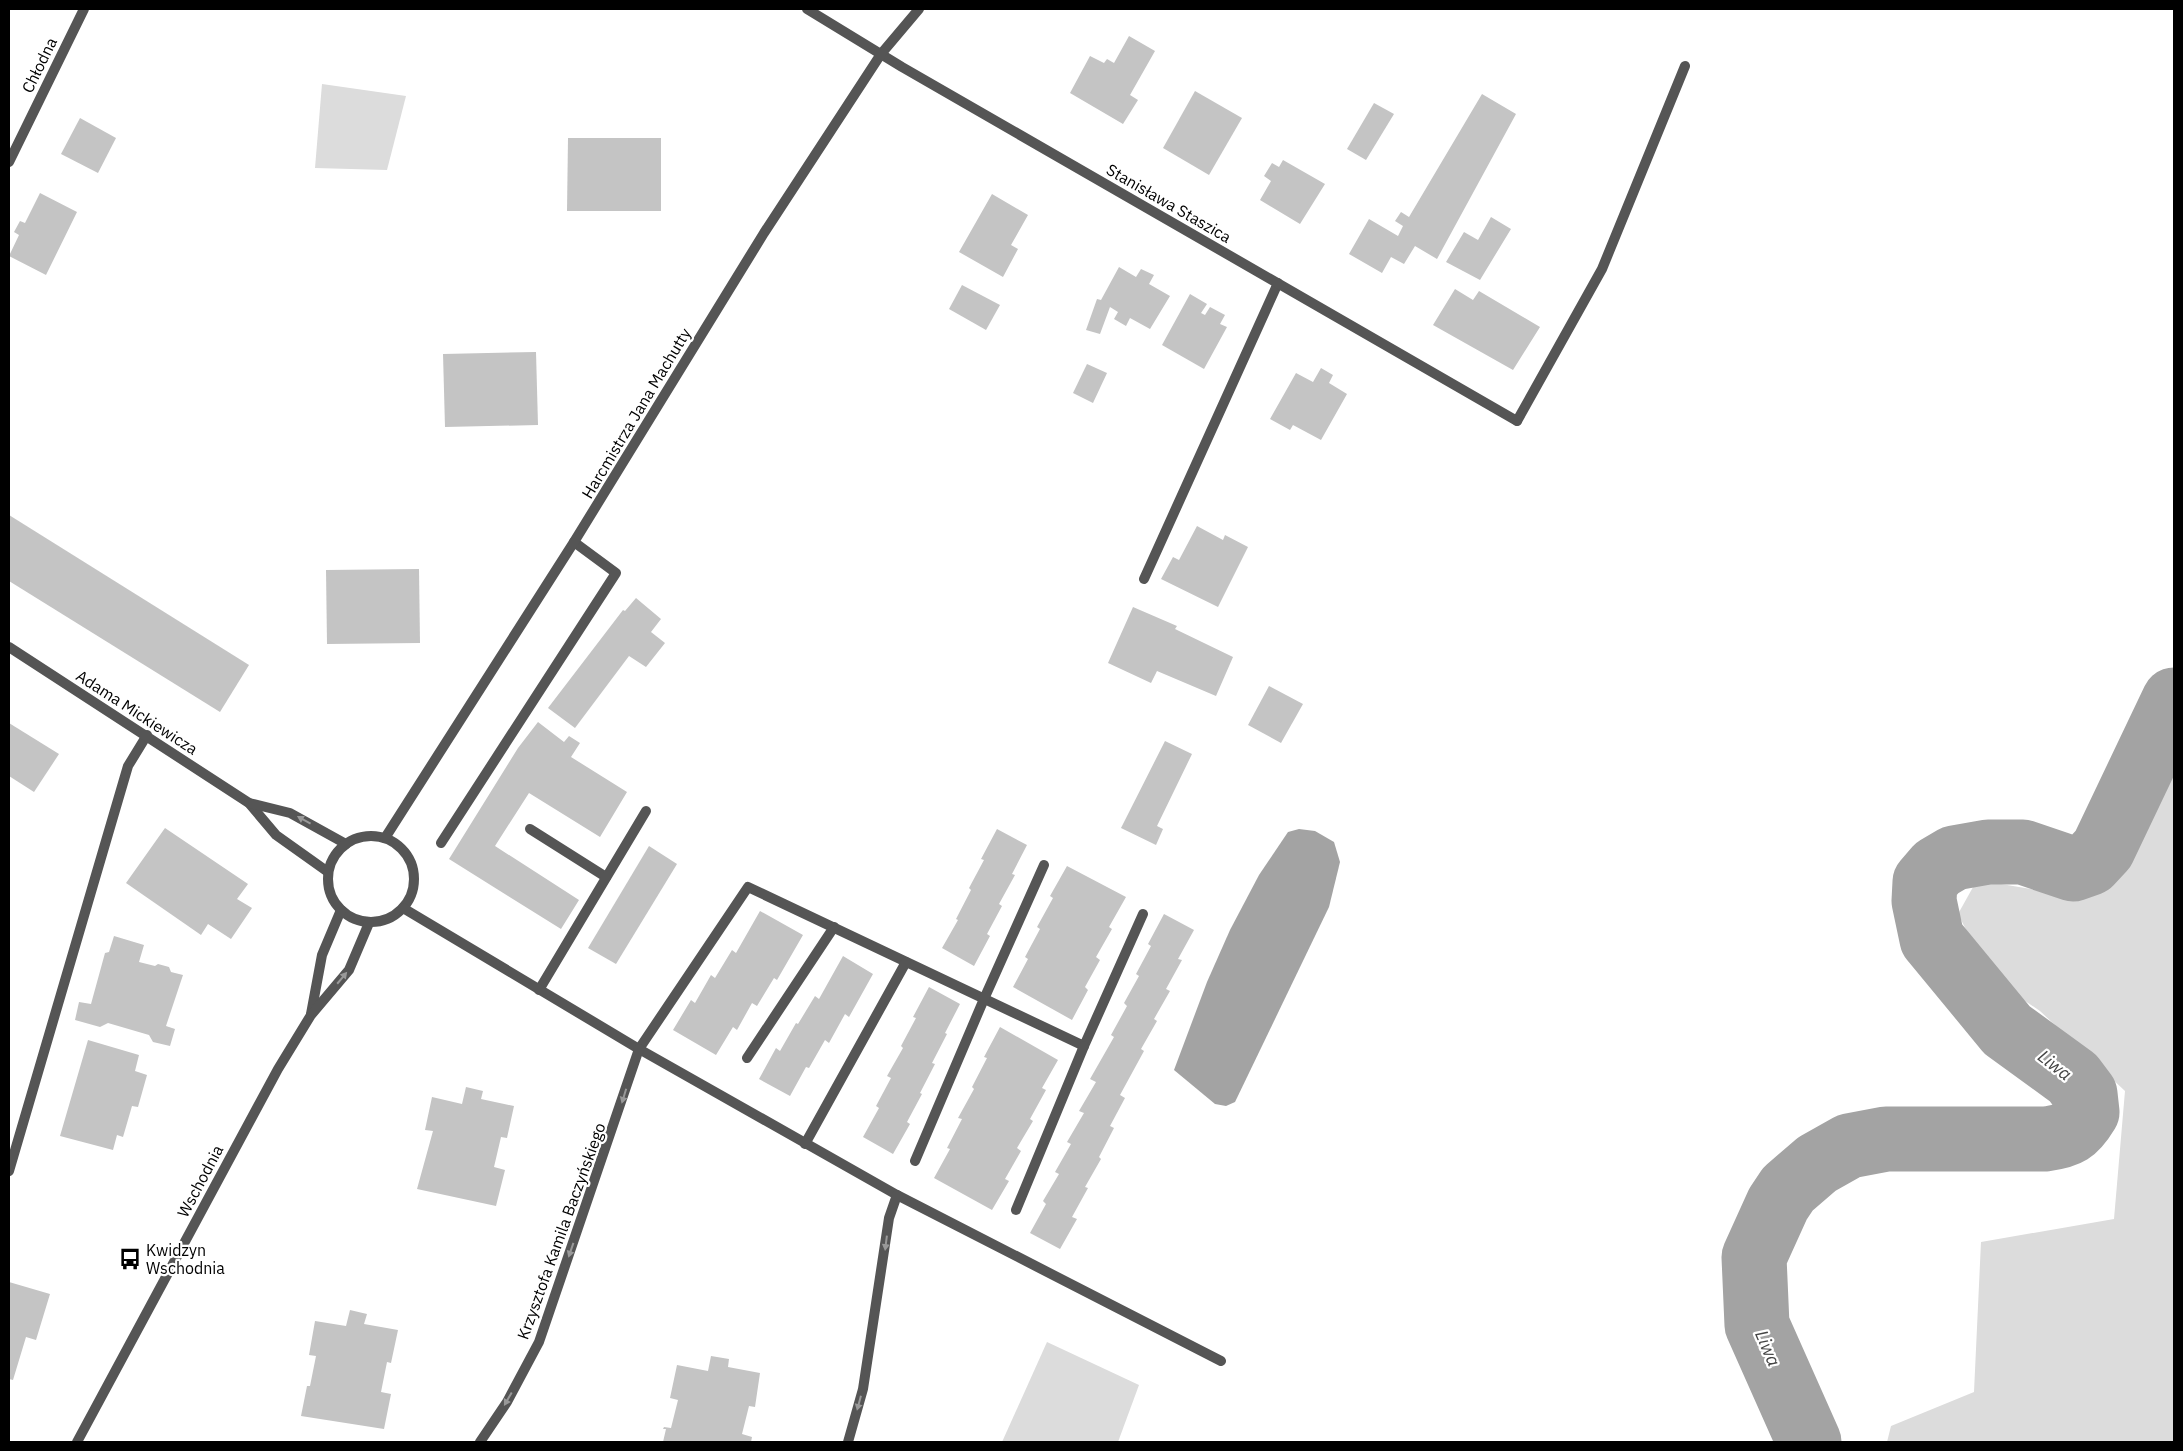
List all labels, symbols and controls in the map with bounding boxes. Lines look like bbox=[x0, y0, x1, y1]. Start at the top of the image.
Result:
street label: Chłodna bbox=[17, 34, 61, 96]
street label: Stanisława Staszica bbox=[1103, 159, 1235, 247]
street label: Harcmistrza Jana Machutty bbox=[577, 324, 695, 502]
street label: Adama Mickiewicza bbox=[72, 665, 202, 759]
one-way arrow bbox=[296, 816, 311, 824]
one-way arrow bbox=[337, 972, 348, 985]
water label: Liwa bbox=[2033, 1045, 2077, 1085]
one-way arrow bbox=[620, 1089, 628, 1104]
street label: Krzysztofa Kamila Baczyńskiego bbox=[512, 1120, 610, 1342]
street label: Wschodnia bbox=[173, 1141, 228, 1221]
one-way arrow bbox=[882, 1235, 890, 1251]
place label: Kwidzyn Wschodnia bbox=[146, 1240, 225, 1278]
one-way arrow bbox=[567, 1242, 574, 1257]
bus stop icon: Kwidzyn Wschodnia bbox=[117, 1246, 143, 1272]
water label: Liwa bbox=[1750, 1326, 1786, 1370]
one-way arrow bbox=[504, 1392, 513, 1405]
one-way arrow bbox=[855, 1395, 863, 1410]

